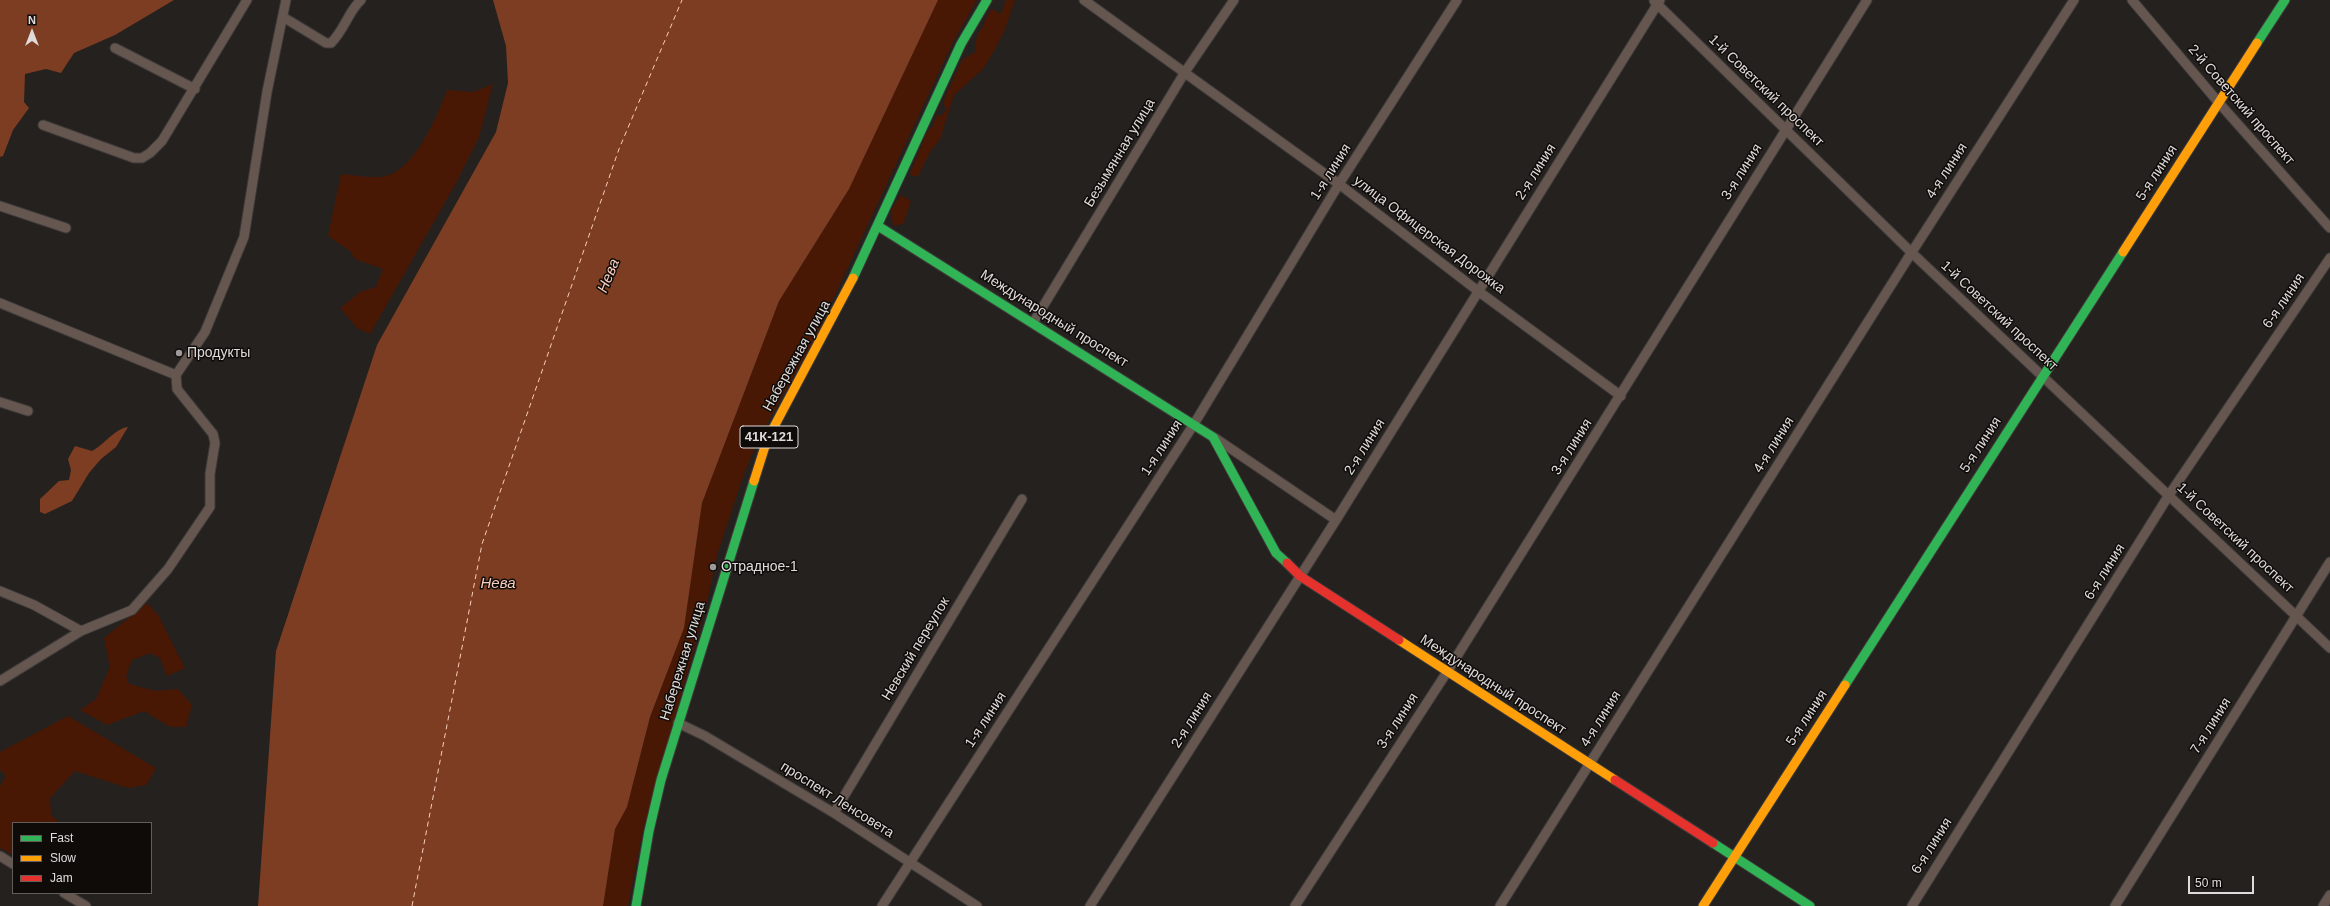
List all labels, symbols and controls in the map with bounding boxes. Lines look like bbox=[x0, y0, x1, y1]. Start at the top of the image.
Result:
north arrow bbox=[12, 12, 52, 52]
text: N bbox=[28, 14, 36, 26]
street label: 1-й Советский проспект bbox=[1705, 32, 1827, 150]
street label: 2-й Советский проспект bbox=[2184, 41, 2298, 169]
street label: Безымянная улица bbox=[1081, 96, 1159, 210]
street label: 4-я линия bbox=[1923, 140, 1971, 202]
street label: 1-я линия bbox=[1307, 141, 1355, 203]
street label: 2-я линия bbox=[1512, 141, 1560, 203]
street label: 3-я линия bbox=[1718, 141, 1766, 203]
street label: 5-я линия bbox=[2133, 142, 2181, 204]
street label: улица Офицерская Дорожка bbox=[1350, 173, 1508, 297]
water label: Нева bbox=[594, 256, 624, 296]
street label: 1-й Советский проспект bbox=[1937, 257, 2061, 375]
street label: Международный проспект bbox=[977, 267, 1131, 371]
street label: 6-я линия bbox=[2259, 270, 2309, 332]
street label: Набережная улица bbox=[760, 298, 834, 414]
place label: Продукты bbox=[187, 345, 250, 361]
marker: Продукты bbox=[174, 348, 184, 358]
street label: 4-я линия bbox=[1750, 414, 1798, 476]
street label: 5-я линия bbox=[1957, 414, 2005, 476]
street label: 2-я линия bbox=[1341, 416, 1389, 478]
street label: 3-я линия bbox=[1548, 416, 1596, 478]
street label: 1-я линия bbox=[1138, 417, 1186, 479]
road number: 41К-121 bbox=[740, 426, 798, 448]
street label: 1-й Советский проспект bbox=[2173, 479, 2297, 597]
street label: 6-я линия bbox=[2081, 541, 2129, 603]
place label: Отрадное-1 bbox=[721, 559, 798, 575]
marker: Отрадное-1 bbox=[708, 562, 718, 572]
water label: Нева bbox=[480, 575, 516, 593]
street label: Невский переулок bbox=[879, 594, 953, 704]
street label: Набережная улица bbox=[657, 599, 709, 723]
street label: Международный проспект bbox=[1417, 631, 1569, 739]
street label: 5-я линия bbox=[1783, 687, 1831, 749]
street label: 4-я линия bbox=[1577, 688, 1625, 750]
street label: 1-я линия bbox=[962, 689, 1010, 751]
street label: 2-я линия bbox=[1168, 689, 1216, 751]
street label: 3-я линия bbox=[1374, 690, 1422, 752]
street label: 7-я линия bbox=[2187, 695, 2235, 757]
street label: проспект Ленсовета bbox=[777, 758, 897, 842]
street label: 6-я линия bbox=[1908, 815, 1956, 877]
legend bbox=[12, 822, 152, 894]
text: Fast bbox=[50, 831, 73, 845]
text: Slow bbox=[50, 851, 76, 865]
scale bar bbox=[2190, 868, 2256, 894]
text: Jam bbox=[50, 871, 73, 885]
text: 50 m bbox=[2195, 876, 2222, 890]

